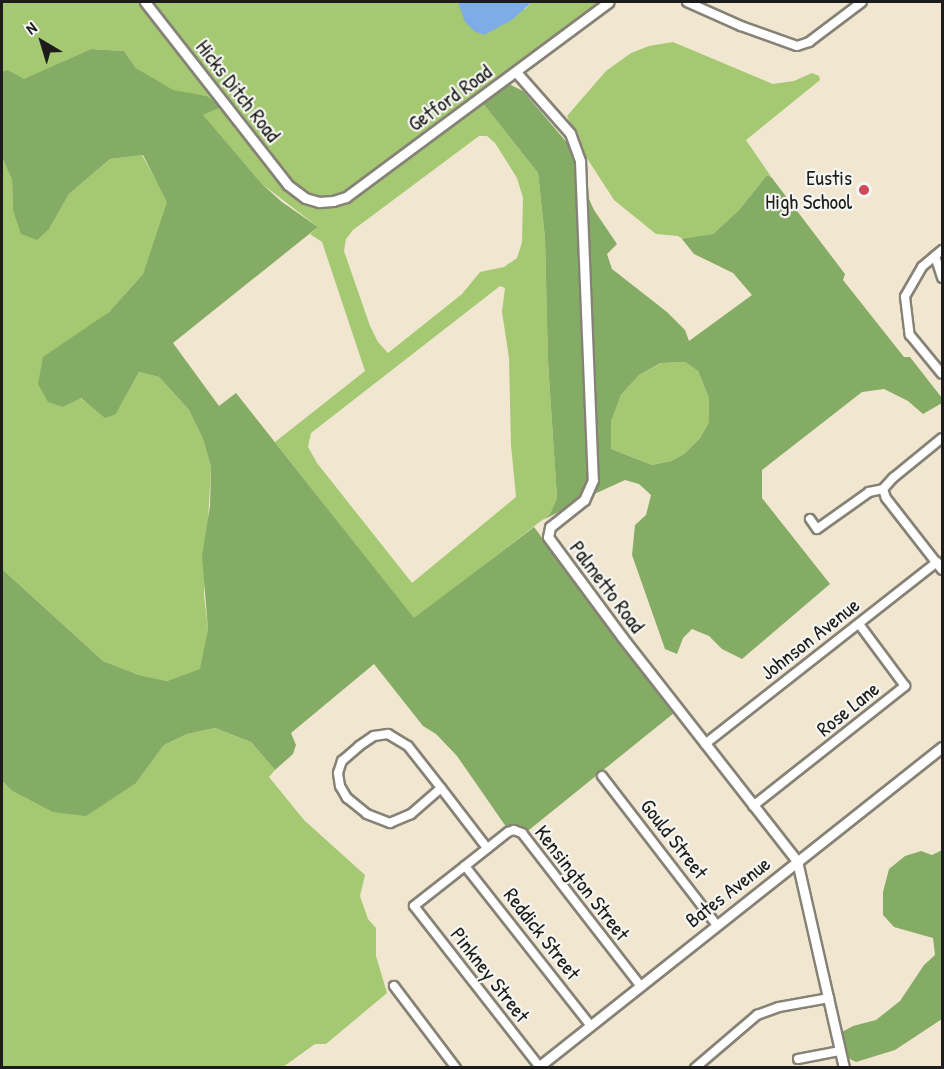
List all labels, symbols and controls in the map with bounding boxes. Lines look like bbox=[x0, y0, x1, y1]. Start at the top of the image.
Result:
north arrow bbox=[12, 12, 72, 72]
text: N bbox=[21, 17, 41, 39]
street label: Hicks Ditch Road bbox=[190, 35, 286, 147]
street label: Getford Road bbox=[403, 59, 497, 137]
place label: Eustis High School bbox=[765, 165, 852, 215]
marker: Eustis High School bbox=[857, 183, 871, 197]
street label: Palmetto Road bbox=[564, 536, 650, 638]
street label: Johnson Avenue bbox=[755, 593, 865, 685]
street label: Rose Lane bbox=[812, 676, 884, 742]
street label: Gould Street bbox=[635, 794, 713, 884]
street label: Kensington Street bbox=[529, 820, 635, 946]
street label: Bates Avenue bbox=[681, 851, 775, 933]
street label: Reddick Street bbox=[498, 883, 586, 985]
street label: Pinkney Street bbox=[445, 923, 535, 1027]

